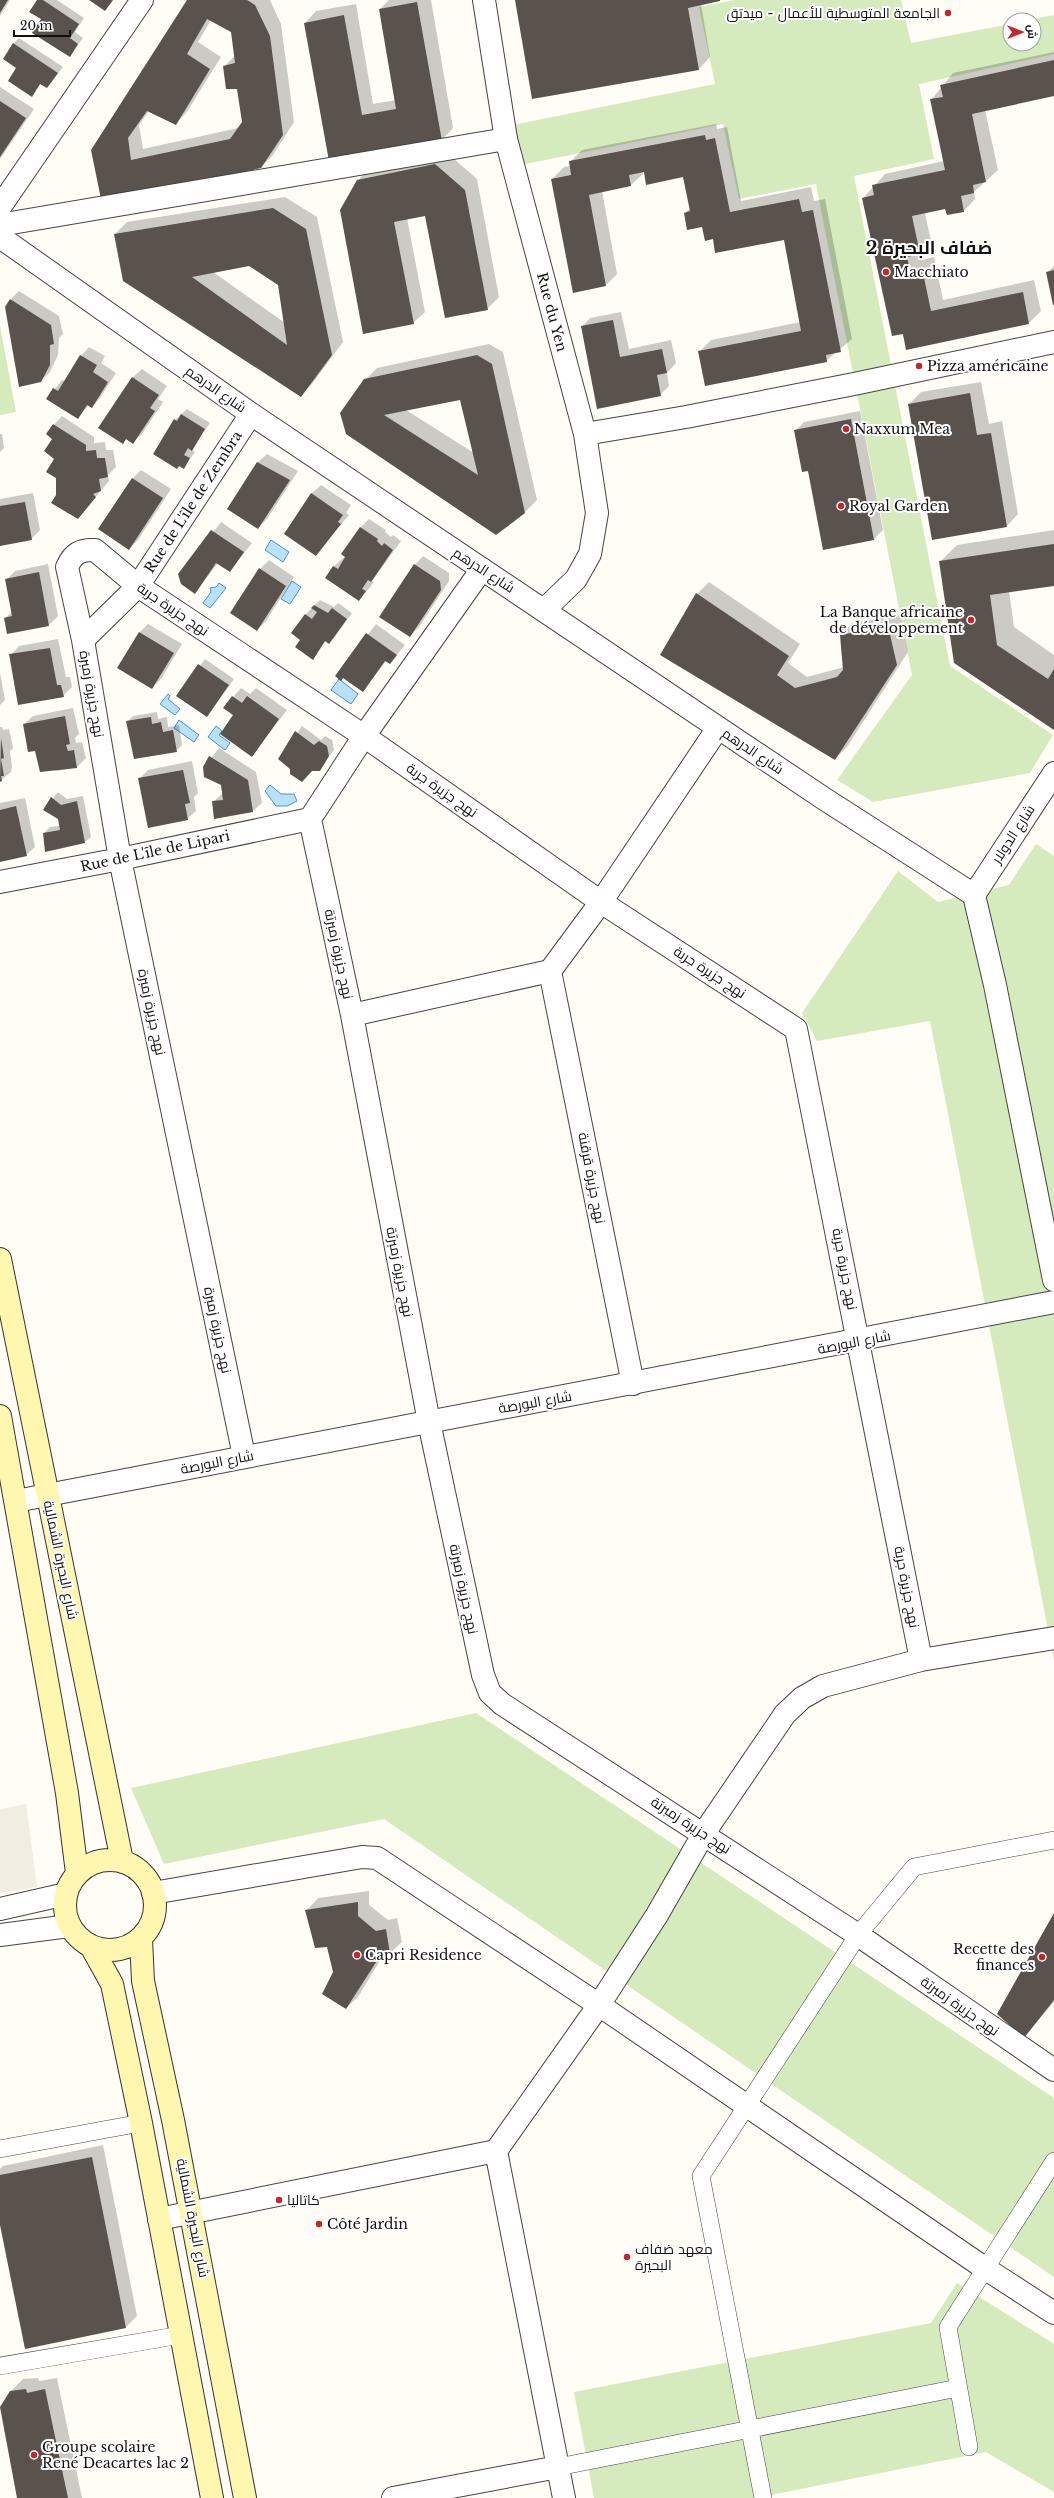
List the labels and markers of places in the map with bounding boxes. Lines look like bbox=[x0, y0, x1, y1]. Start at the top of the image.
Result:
place label: الجامعة المتوسطية للأعمال - ميدتق bbox=[726, 4, 940, 22]
marker: الجامعة المتوسطية للأعمال - ميدتق bbox=[943, 8, 953, 18]
place label: Macchiato bbox=[894, 263, 969, 281]
marker: Macchiato bbox=[881, 267, 891, 277]
place label: Pizza américaine bbox=[927, 357, 1049, 375]
marker: Pizza américaine bbox=[914, 361, 924, 371]
place label: Naxxum Mea bbox=[854, 420, 950, 438]
marker: Naxxum Mea bbox=[841, 424, 851, 434]
place label: Royal Garden bbox=[849, 497, 948, 515]
marker: Royal Garden bbox=[836, 501, 846, 511]
place label: La Banque africaine de développement bbox=[820, 603, 964, 637]
marker: La Banque africaine de développement bbox=[966, 615, 976, 625]
place label: Recette des finances bbox=[953, 1940, 1034, 1974]
place label: Capri Residence bbox=[365, 1946, 482, 1964]
marker: Capri Residence bbox=[352, 1950, 362, 1960]
marker: Recette des finances bbox=[1037, 1952, 1047, 1962]
place label: كاتاليا bbox=[287, 2191, 320, 2209]
marker: كاتاليا bbox=[274, 2195, 284, 2205]
place label: Côté Jardin bbox=[327, 2215, 408, 2233]
marker: Côté Jardin bbox=[314, 2219, 324, 2229]
place label: معهد ضفاف البحيرة bbox=[635, 2240, 713, 2274]
marker: معهد ضفاف البحيرة bbox=[622, 2252, 632, 2262]
place label: Groupe scolaire René Deacartes lac 2 bbox=[42, 2438, 189, 2472]
marker: Groupe scolaire René Deacartes lac 2 bbox=[29, 2450, 39, 2460]

